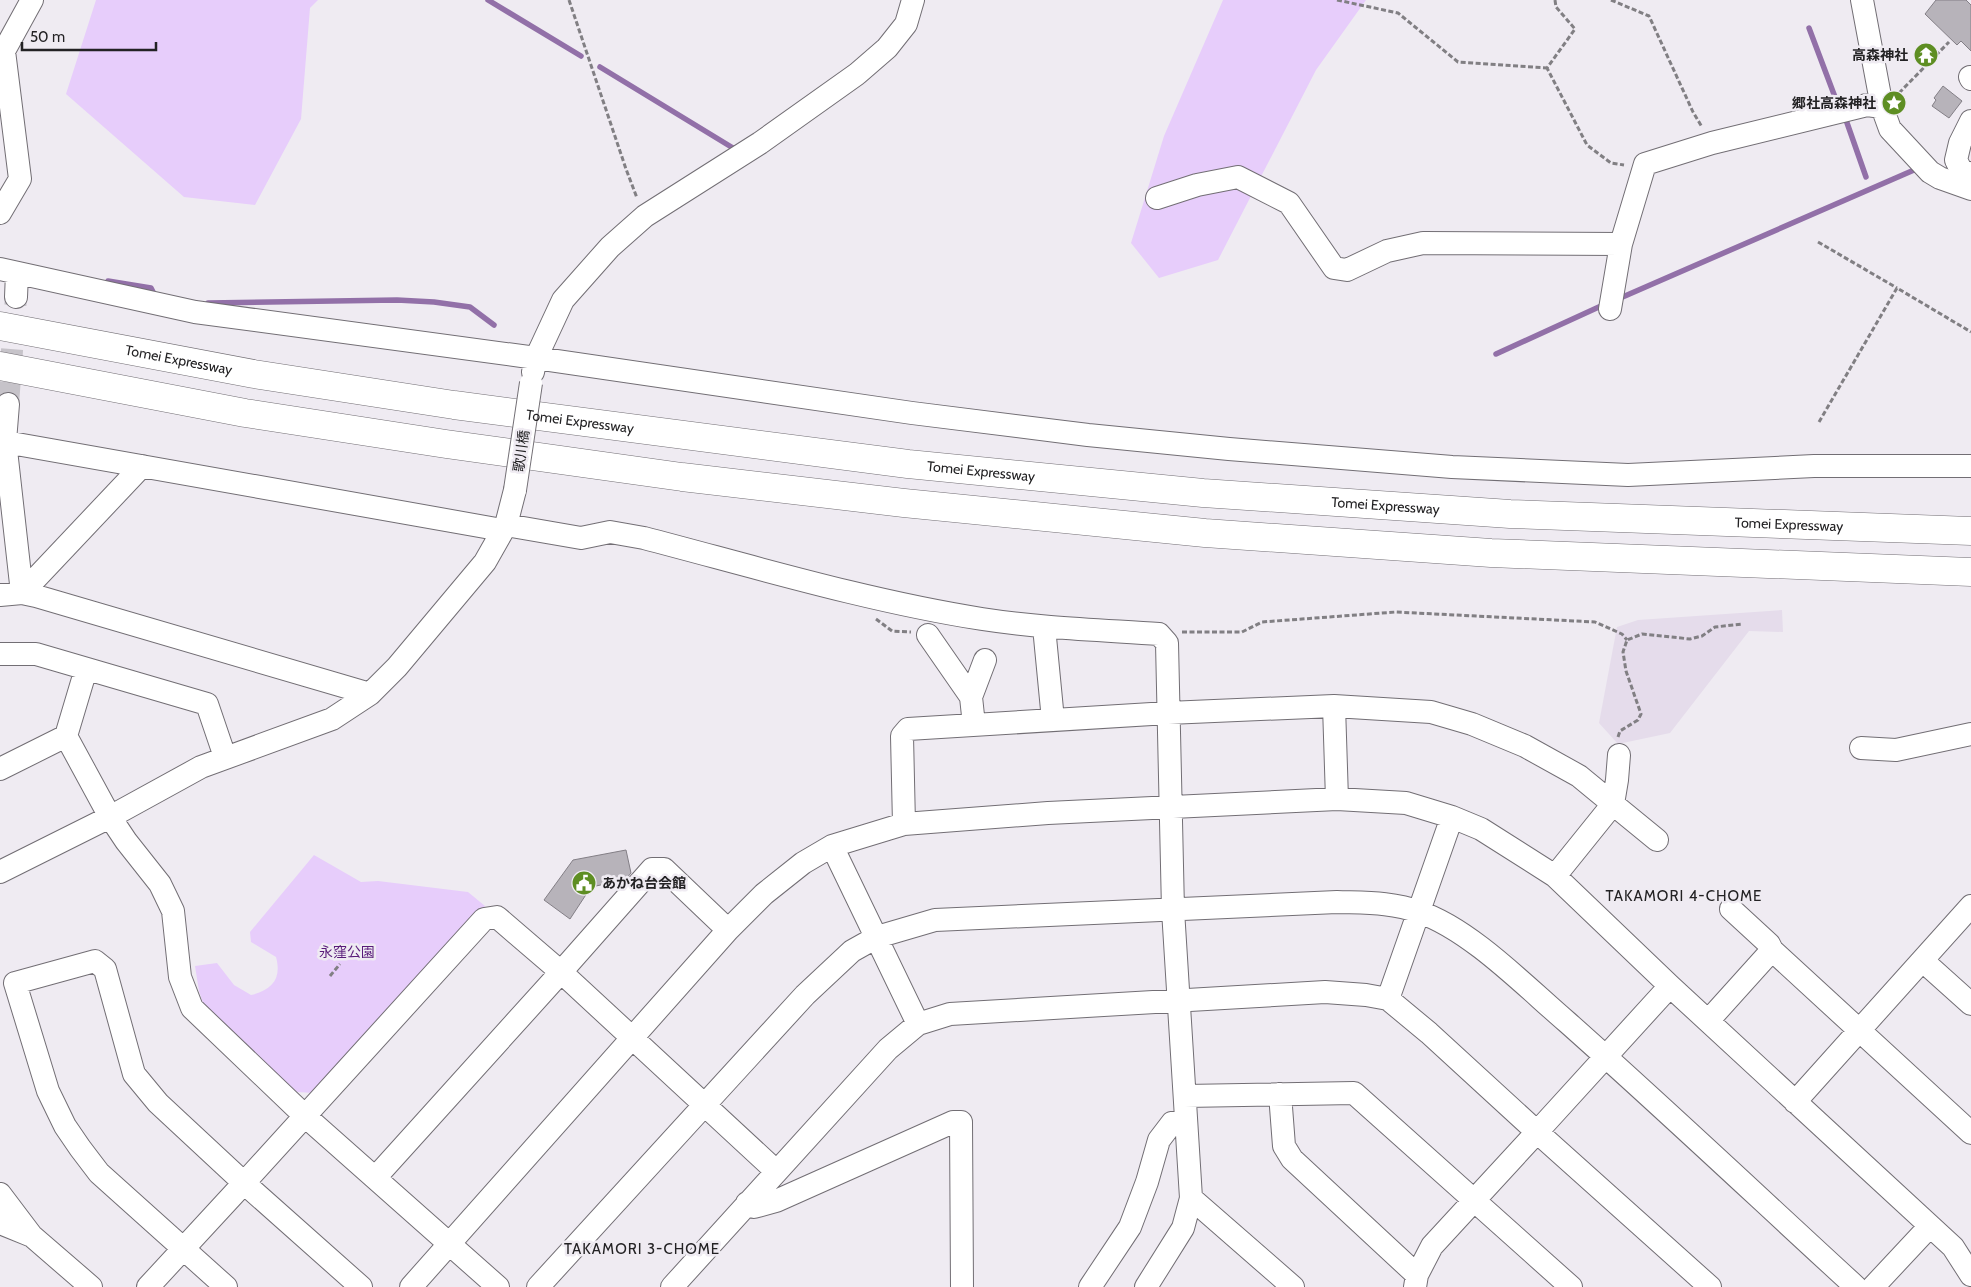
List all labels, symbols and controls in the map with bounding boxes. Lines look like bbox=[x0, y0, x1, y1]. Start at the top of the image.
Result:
scale bar bbox=[22, 20, 156, 52]
text: 50 m bbox=[30, 28, 65, 46]
temple icon: 高森神社 bbox=[1913, 42, 1939, 68]
place label: 高森神社 bbox=[1852, 46, 1908, 64]
place icon: 郷社高森神社 bbox=[1881, 90, 1907, 116]
place label: 郷社高森神社 bbox=[1792, 94, 1876, 112]
street label: Tomei Expressway bbox=[124, 341, 234, 379]
street label: Tomei Expressway bbox=[525, 405, 635, 437]
street label: 歌川橋 bbox=[509, 429, 533, 473]
street label: Tomei Expressway bbox=[926, 457, 1036, 485]
street label: Tomei Expressway bbox=[1331, 493, 1440, 518]
street label: Tomei Expressway bbox=[1734, 513, 1844, 535]
public building icon: あかね台会館 bbox=[571, 870, 597, 896]
place label: あかね台会館 bbox=[602, 874, 686, 892]
district label: TAKAMORI 4-CHOME bbox=[1606, 887, 1762, 905]
park label: 永窪公園 bbox=[319, 943, 375, 961]
district label: TAKAMORI 3-CHOME bbox=[564, 1240, 720, 1258]

